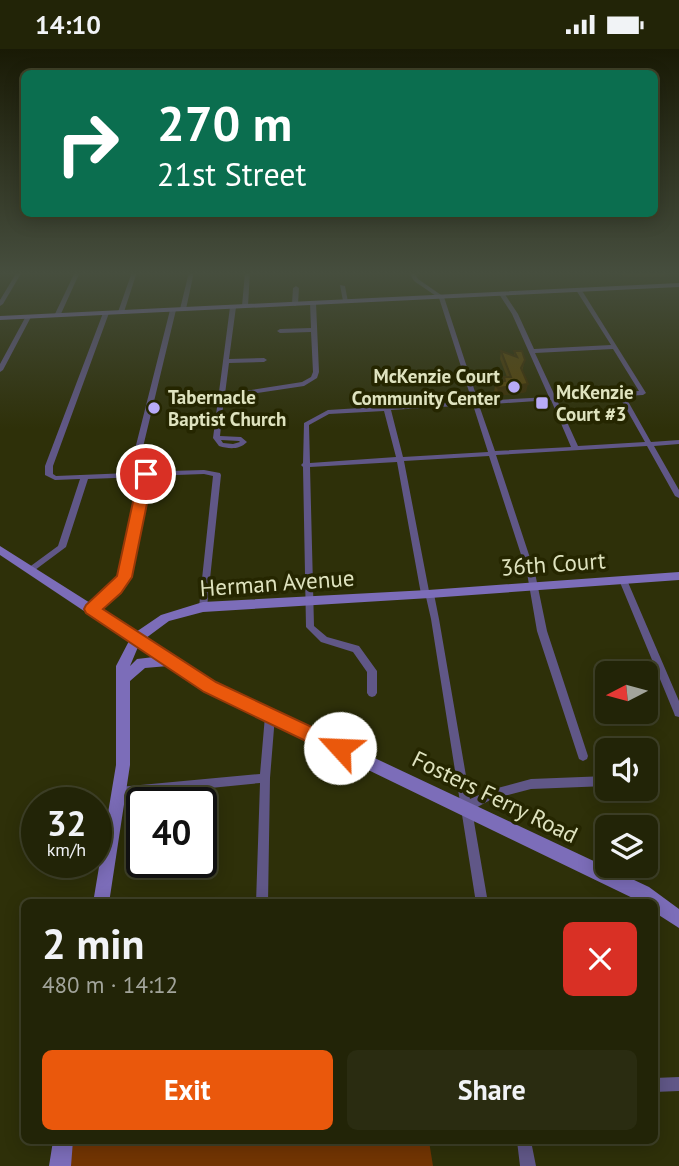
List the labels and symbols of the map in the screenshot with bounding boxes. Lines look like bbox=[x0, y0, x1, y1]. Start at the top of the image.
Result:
place label: McKenzie Court Community Center bbox=[352, 364, 500, 410]
marker: McKenzie Court Community Center bbox=[506, 379, 522, 395]
place label: McKenzie Court #3 bbox=[556, 380, 634, 426]
place label: Tabernacle Baptist Church bbox=[168, 385, 286, 431]
marker: McKenzie Court #3 bbox=[534, 395, 550, 411]
marker: Tabernacle Baptist Church bbox=[146, 400, 162, 416]
pin bbox=[116, 444, 176, 504]
street label: 36th Court bbox=[500, 545, 607, 582]
street label: Herman Avenue bbox=[199, 563, 355, 602]
north arrow bbox=[595, 661, 658, 725]
position arrow bbox=[303, 711, 377, 785]
street label: Fosters Ferry Road bbox=[408, 744, 583, 849]
speed limit sign: 40 bbox=[126, 787, 217, 878]

